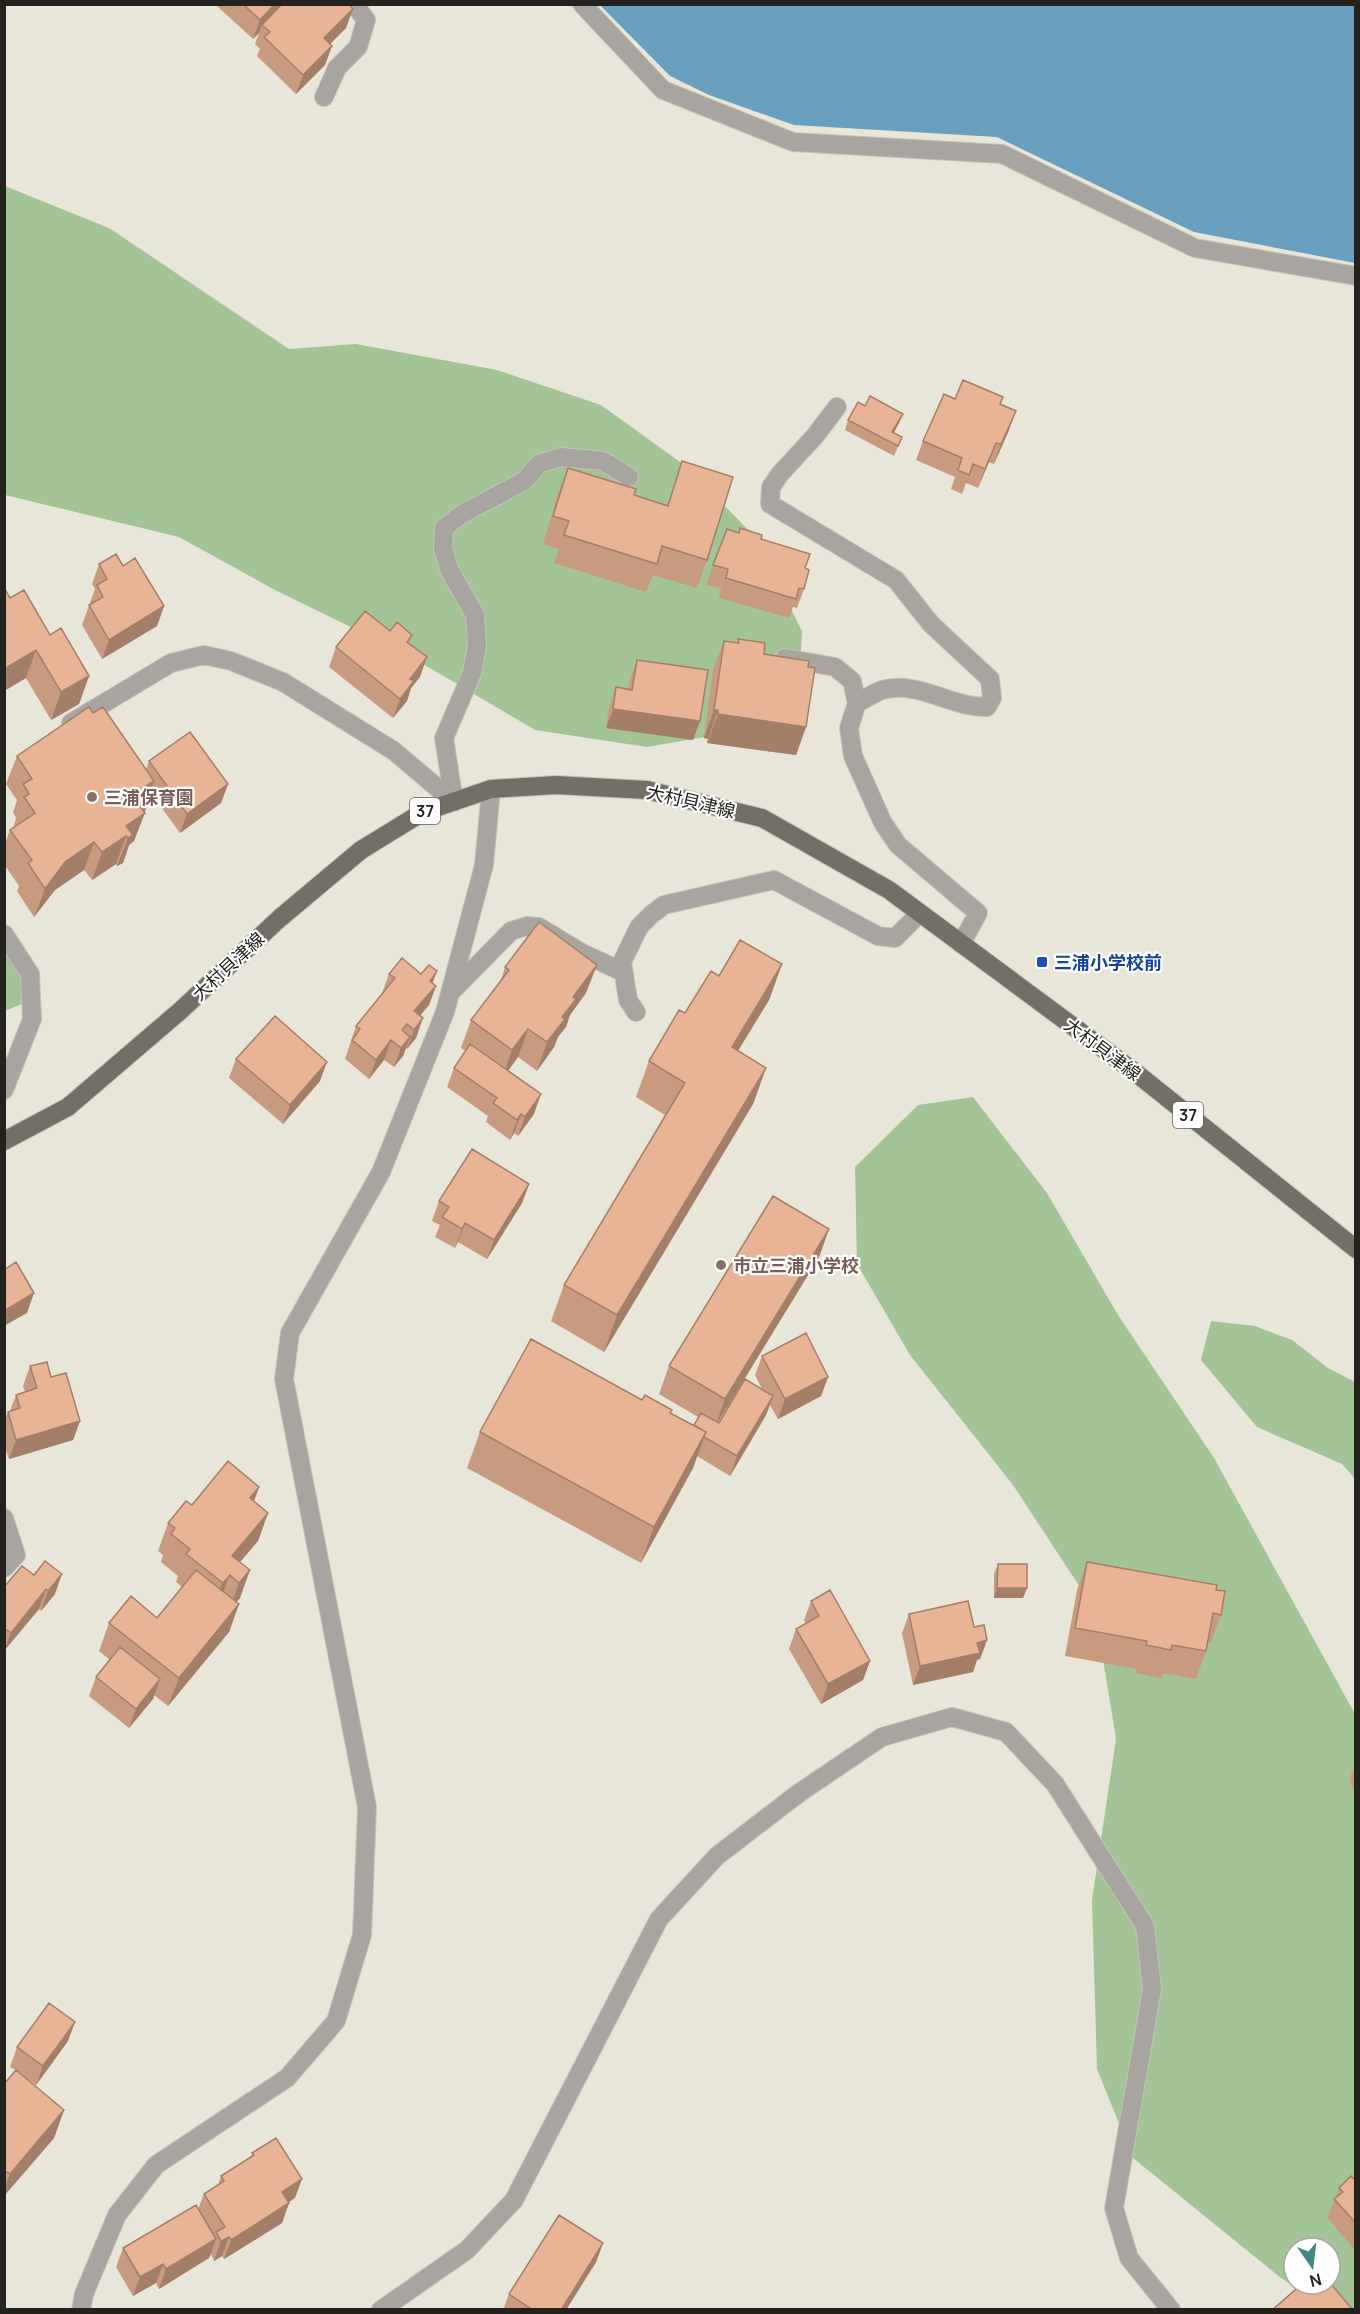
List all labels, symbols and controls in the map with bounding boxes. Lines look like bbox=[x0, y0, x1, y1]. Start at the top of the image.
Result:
street label: 大村貝津線 bbox=[644, 779, 738, 823]
place label: 三浦保育園 bbox=[104, 785, 194, 809]
marker: 三浦保育園 bbox=[85, 790, 99, 804]
road number: 37 bbox=[410, 798, 440, 824]
street label: 大村貝津線 bbox=[187, 927, 269, 1005]
place label: 三浦小学校前 bbox=[1054, 950, 1162, 974]
marker: 三浦小学校前 bbox=[1035, 955, 1049, 969]
street label: 大村貝津線 bbox=[1060, 1012, 1146, 1086]
road number: 37 bbox=[1173, 1102, 1203, 1128]
place label: 市立三浦小学校 bbox=[733, 1253, 859, 1277]
marker: 市立三浦小学校 bbox=[714, 1258, 728, 1272]
north arrow bbox=[1282, 2236, 1342, 2296]
text: N bbox=[1307, 2268, 1324, 2293]

